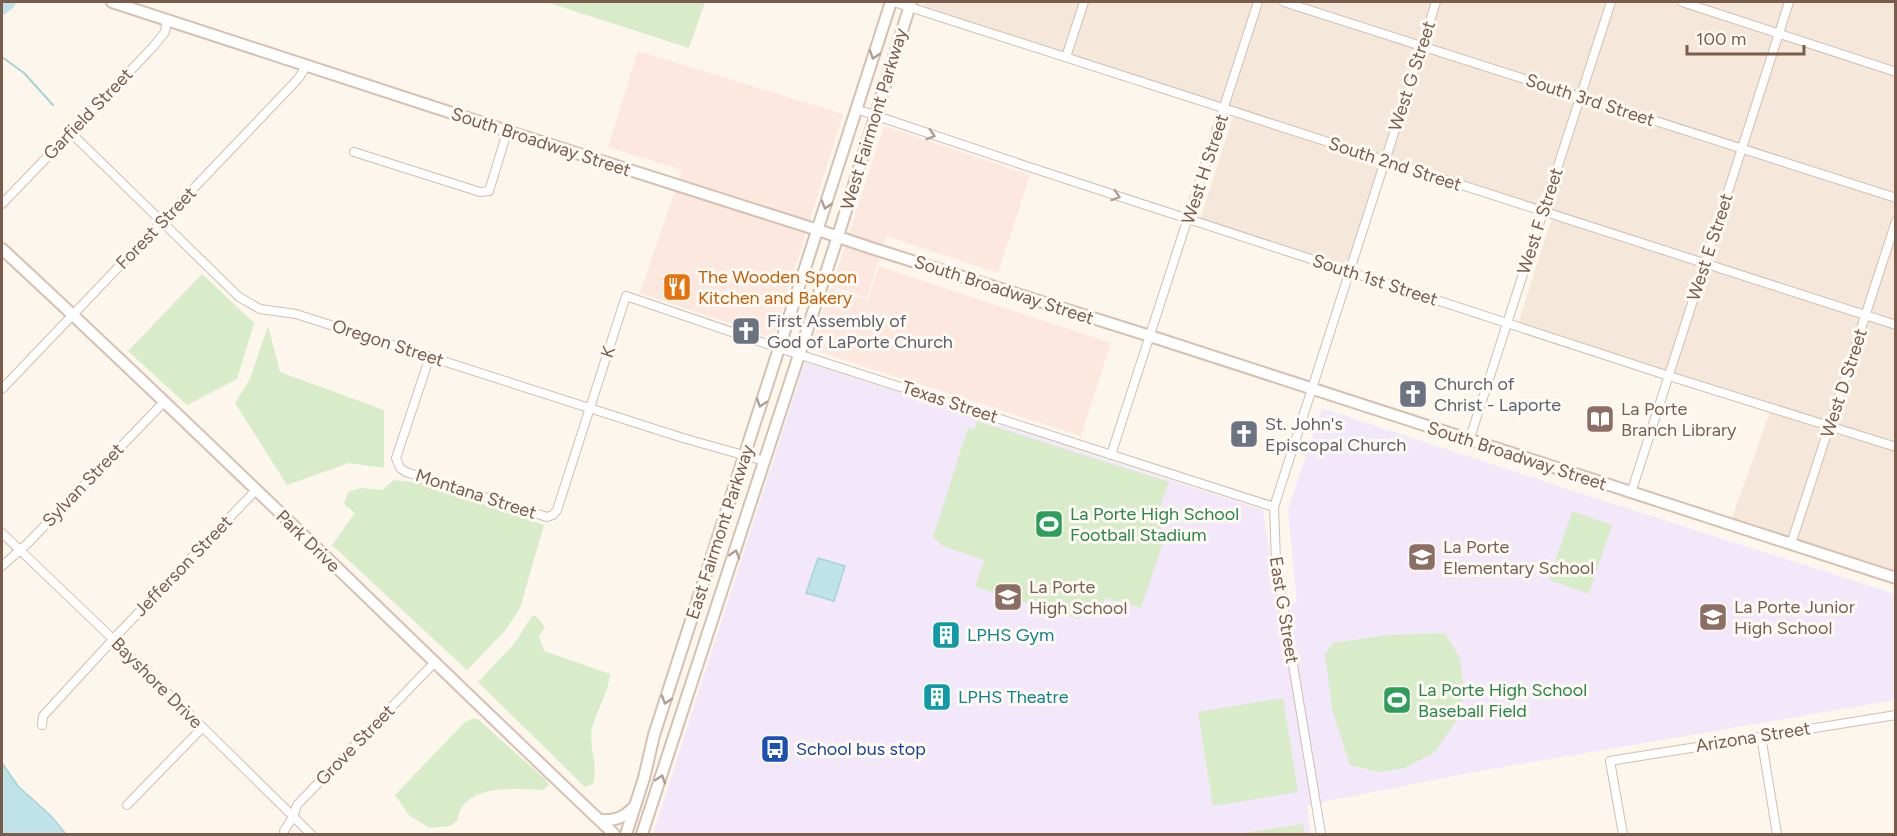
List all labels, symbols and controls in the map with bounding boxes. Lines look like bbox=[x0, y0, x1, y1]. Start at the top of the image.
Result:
street label: West G Street bbox=[1384, 18, 1440, 134]
scale bar bbox=[1687, 18, 1804, 56]
street label: West Fairmont Parkway bbox=[836, 25, 912, 213]
text: 100 m bbox=[1696, 28, 1746, 50]
one-way arrow bbox=[868, 49, 881, 60]
street label: Garfield Street bbox=[39, 63, 137, 164]
street label: South 3rd Street bbox=[1523, 69, 1657, 131]
street label: South Broadway Street bbox=[449, 103, 634, 181]
street label: West H Street bbox=[1177, 111, 1233, 227]
one-way arrow bbox=[925, 128, 936, 140]
street label: South 2nd Street bbox=[1326, 132, 1464, 196]
street label: West F Street bbox=[1512, 165, 1568, 277]
street label: Forest Street bbox=[111, 182, 201, 274]
one-way arrow bbox=[1110, 188, 1121, 201]
street label: West E Street bbox=[1682, 190, 1738, 303]
one-way arrow bbox=[821, 199, 833, 210]
street label: South 1st Street bbox=[1310, 249, 1441, 311]
street label: South Broadway Street bbox=[912, 251, 1097, 329]
place label: The Wooden Spoon Kitchen and Bakery bbox=[698, 266, 857, 309]
restaurant icon: The Wooden Spoon Kitchen and Bakery bbox=[661, 271, 693, 303]
place label: First Assembly of God of LaPorte Church bbox=[767, 310, 953, 353]
street label: Oregon Street bbox=[330, 315, 447, 371]
church icon: First Assembly of God of LaPorte Church bbox=[730, 315, 762, 347]
street label: West D Street bbox=[1816, 326, 1872, 440]
street label: K bbox=[596, 343, 620, 361]
place label: Church of Christ - Laporte bbox=[1434, 373, 1561, 416]
street label: Texas Street bbox=[899, 376, 1001, 428]
church icon: Church of Christ - Laporte bbox=[1397, 378, 1429, 410]
one-way arrow bbox=[756, 397, 769, 408]
place label: La Porte Branch Library bbox=[1621, 398, 1737, 441]
library icon: La Porte Branch Library bbox=[1584, 403, 1616, 435]
place label: St. John's Episcopal Church bbox=[1265, 413, 1406, 456]
street label: South Broadway Street bbox=[1425, 417, 1610, 495]
church icon: St. John's Episcopal Church bbox=[1228, 418, 1260, 450]
street label: Sylvan Street bbox=[38, 438, 128, 531]
street label: East Fairmont Parkway bbox=[681, 441, 759, 622]
street label: Montana Street bbox=[413, 464, 539, 524]
place label: La Porte High School Football Stadium bbox=[1070, 503, 1239, 546]
street label: Park Drive bbox=[271, 505, 345, 577]
sports icon: La Porte High School Football Stadium bbox=[1033, 508, 1065, 540]
street label: Jefferson Street bbox=[129, 511, 237, 621]
place label: La Porte Elementary School bbox=[1443, 536, 1594, 579]
school or university icon: La Porte Elementary School bbox=[1406, 541, 1438, 573]
one-way arrow bbox=[728, 549, 740, 560]
street label: East G Street bbox=[1265, 555, 1303, 665]
place label: La Porte High School bbox=[1029, 576, 1127, 619]
school or university icon: La Porte High School bbox=[992, 581, 1024, 613]
place label: La Porte Junior High School bbox=[1734, 596, 1855, 639]
school or university icon: La Porte Junior High School bbox=[1697, 601, 1729, 633]
building icon: LPHS Gym bbox=[930, 619, 962, 651]
place label: LPHS Gym bbox=[967, 624, 1054, 646]
street label: Bayshore Drive bbox=[107, 633, 207, 733]
place label: La Porte High School Baseball Field bbox=[1418, 679, 1587, 722]
building icon: LPHS Theatre bbox=[921, 681, 953, 713]
sports icon: La Porte High School Baseball Field bbox=[1381, 684, 1413, 716]
place label: LPHS Theatre bbox=[958, 686, 1069, 708]
one-way arrow bbox=[661, 694, 673, 705]
street label: Grove Street bbox=[311, 700, 399, 790]
street label: Arizona Street bbox=[1694, 717, 1812, 757]
bus stop icon: School bus stop bbox=[759, 733, 791, 765]
place label: School bus stop bbox=[796, 738, 926, 760]
one-way arrow bbox=[653, 774, 666, 785]

